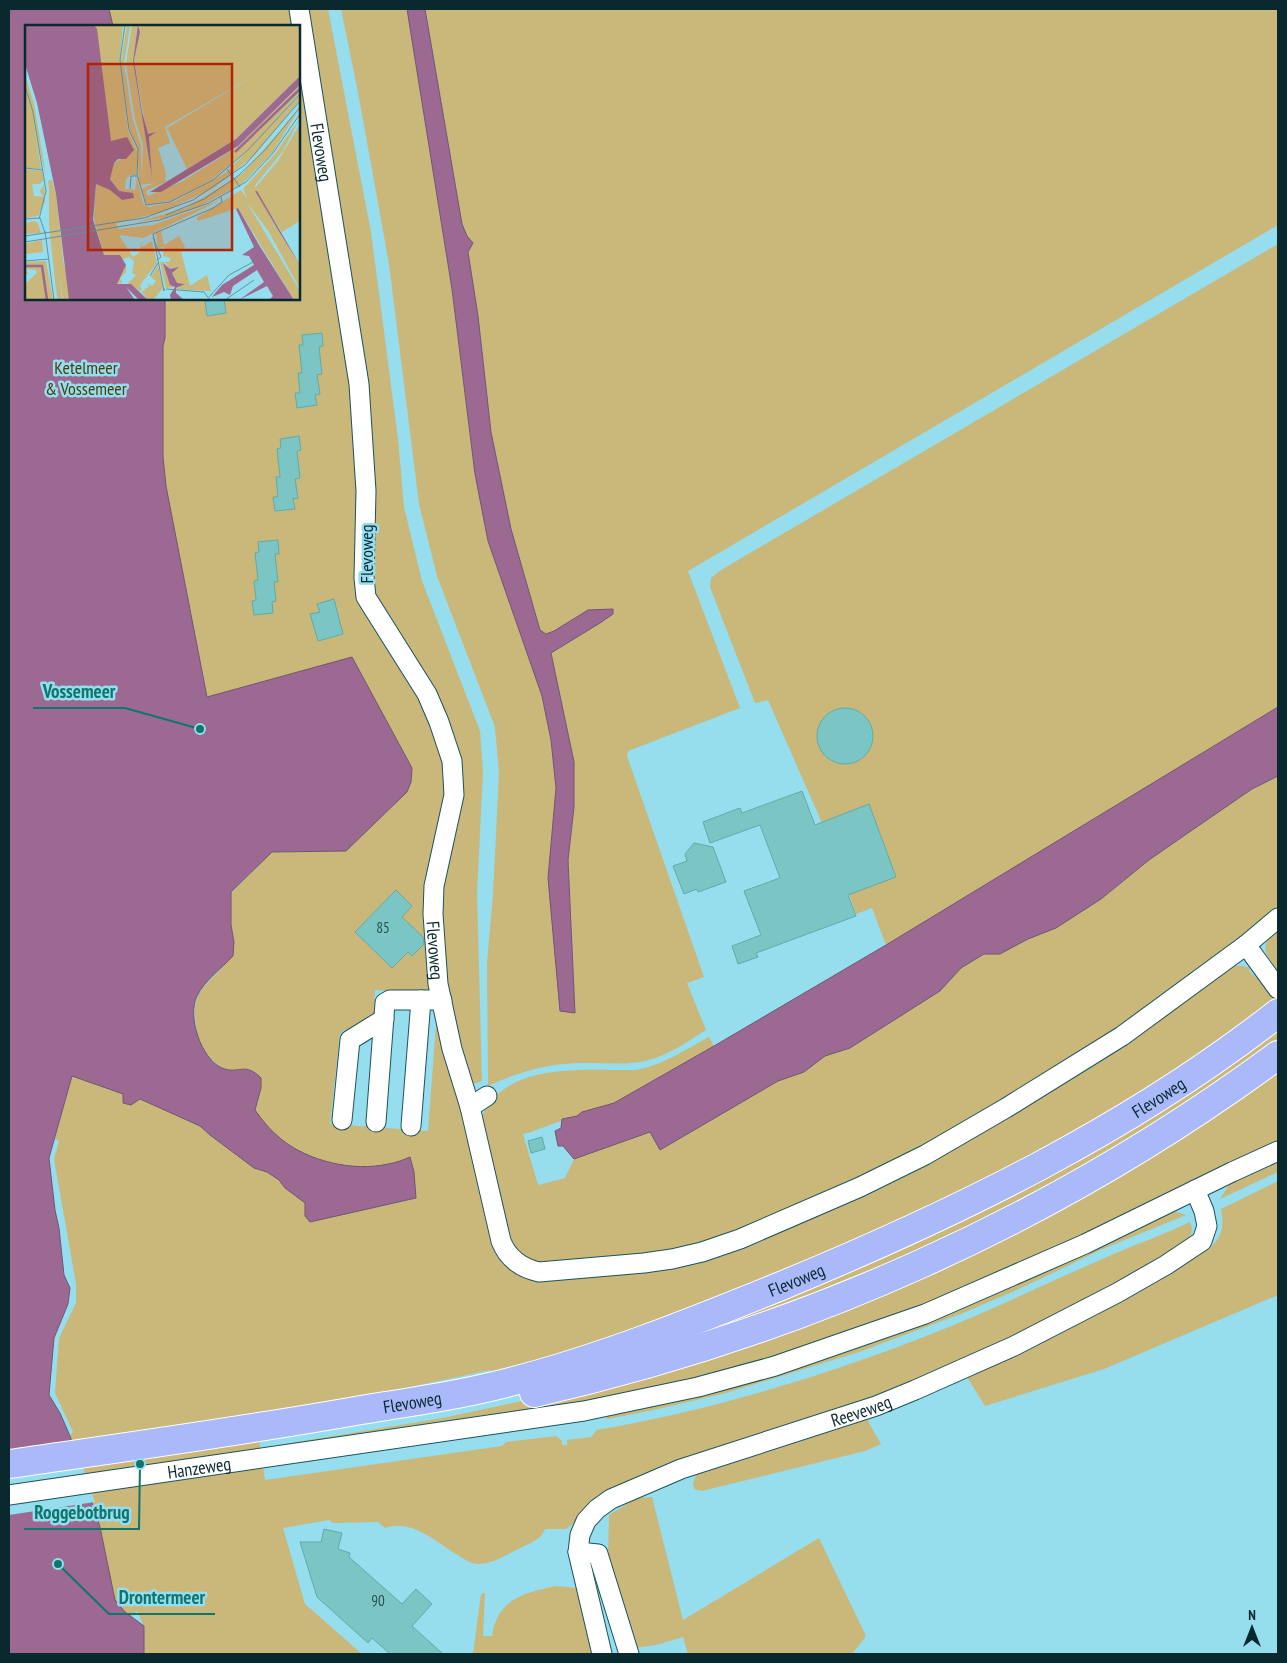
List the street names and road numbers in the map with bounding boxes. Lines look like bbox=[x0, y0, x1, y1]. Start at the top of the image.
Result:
street label: Flevoweg bbox=[306, 121, 338, 183]
street label: Flevoweg bbox=[355, 525, 378, 583]
street label: Flevoweg bbox=[422, 920, 449, 981]
street label: Flevoweg bbox=[1127, 1072, 1189, 1123]
street label: Flevoweg bbox=[765, 1258, 828, 1302]
street label: Flevoweg bbox=[381, 1386, 443, 1418]
street label: Reeveweg bbox=[828, 1390, 895, 1431]
street label: Hanzeweg bbox=[166, 1451, 232, 1483]

